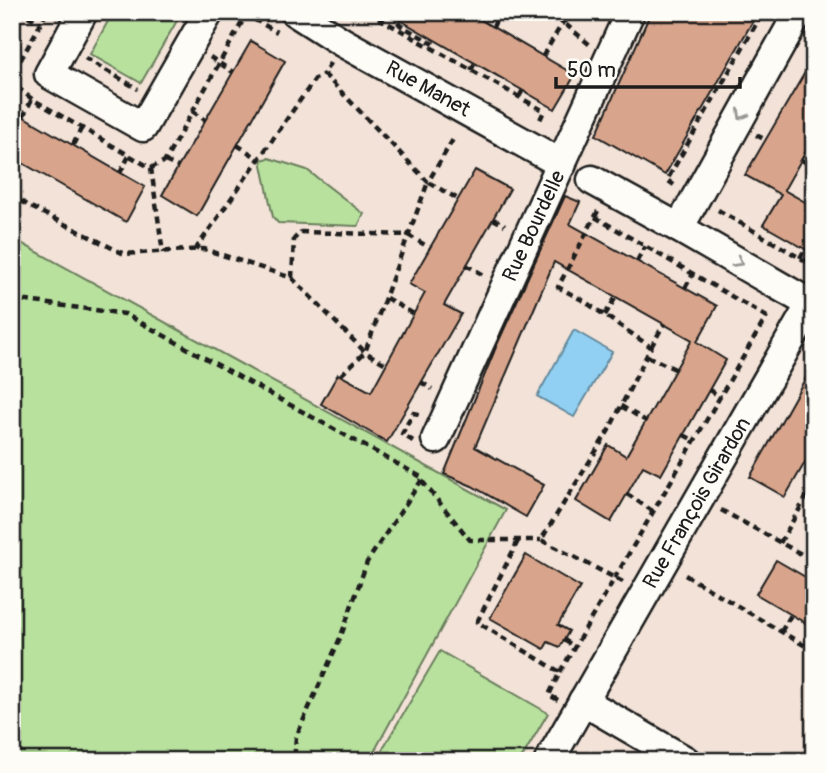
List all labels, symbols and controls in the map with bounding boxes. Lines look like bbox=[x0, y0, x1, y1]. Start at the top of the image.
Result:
scale bar bbox=[556, 46, 740, 90]
street label: Rue Manet bbox=[381, 55, 476, 124]
text: 50 m bbox=[567, 57, 616, 84]
one-way arrow bbox=[737, 107, 750, 120]
street label: Rue Bourdelle bbox=[496, 165, 572, 286]
one-way arrow bbox=[731, 254, 743, 267]
street label: Rue François Girardon bbox=[637, 412, 757, 594]

